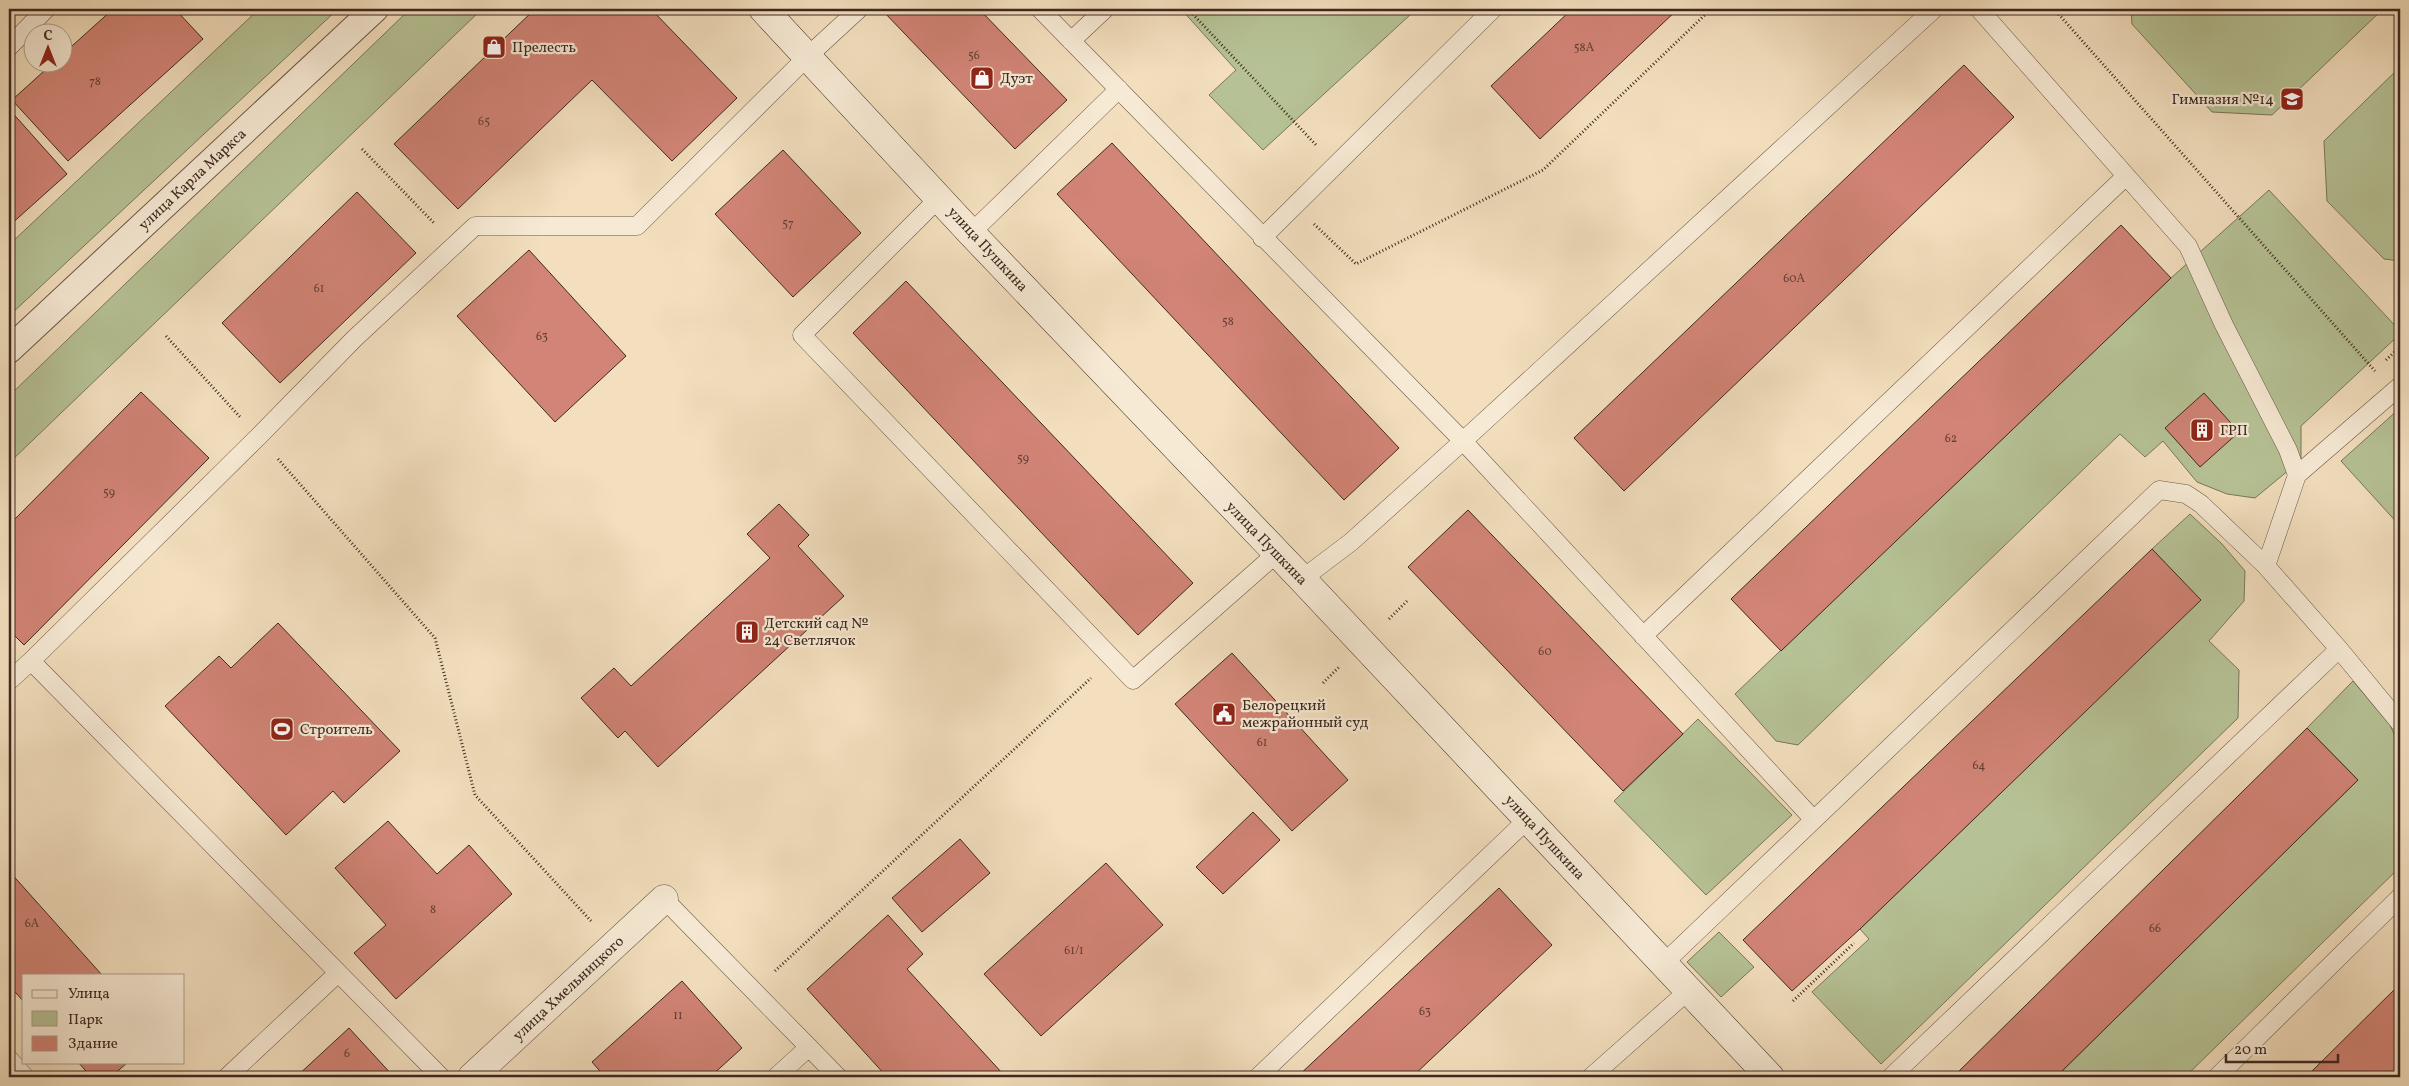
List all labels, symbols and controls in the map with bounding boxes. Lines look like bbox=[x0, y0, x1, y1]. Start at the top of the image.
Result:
north arrow bbox=[22, 22, 72, 72]
text: С bbox=[43, 27, 53, 46]
shop icon: Прелесть bbox=[481, 34, 507, 60]
place label: Прелесть bbox=[512, 38, 576, 59]
house number: 58А bbox=[1574, 40, 1595, 56]
house number: 56 bbox=[968, 48, 980, 64]
shop icon: Дуэт bbox=[969, 65, 995, 91]
place label: Дуэт bbox=[1000, 69, 1033, 90]
house number: 78 bbox=[89, 74, 101, 90]
school or university icon: Гимназия №14 bbox=[2279, 86, 2305, 112]
place label: Гимназия №14 bbox=[2171, 90, 2274, 111]
house number: 65 bbox=[478, 114, 490, 130]
street label: улица Карла Маркса bbox=[134, 124, 252, 236]
street label: улица Пушкина bbox=[942, 203, 1032, 297]
house number: 57 bbox=[782, 216, 794, 232]
house number: 60А bbox=[1783, 271, 1805, 287]
house number: 61 bbox=[314, 281, 324, 297]
house number: 58 bbox=[1222, 314, 1234, 330]
house number: 63 bbox=[536, 329, 548, 345]
building icon: ГРП bbox=[2189, 417, 2215, 443]
place label: ГРП bbox=[2220, 421, 2248, 442]
house number: 62 bbox=[1945, 431, 1957, 447]
house number: 59 bbox=[1017, 451, 1029, 467]
house number: 59 bbox=[103, 485, 115, 501]
street label: улица Пушкина bbox=[1220, 497, 1312, 591]
place label: Детский сад № 24 Светлячок bbox=[764, 614, 869, 652]
building icon: Детский сад № 24 Светлячок bbox=[734, 619, 760, 645]
house number: 60 bbox=[1538, 644, 1552, 660]
place label: Белорецкий межрайонный суд bbox=[1242, 696, 1369, 734]
public building icon: Белорецкий межрайонный суд bbox=[1211, 701, 1237, 727]
sports icon: Строитель bbox=[269, 716, 295, 742]
place label: Строитель bbox=[300, 720, 373, 741]
house number: 61 bbox=[1257, 735, 1267, 751]
house number: 64 bbox=[1973, 758, 1985, 774]
street label: улица Пушкина bbox=[1499, 791, 1589, 885]
house number: 8 bbox=[430, 902, 436, 918]
house number: 6А bbox=[25, 916, 40, 932]
house number: 66 bbox=[2149, 921, 2161, 937]
street label: улица Хмельницкого bbox=[509, 932, 629, 1046]
house number: 61/1 bbox=[1064, 943, 1084, 959]
legend bbox=[22, 974, 185, 1064]
text: Улица bbox=[68, 984, 110, 1005]
house number: 63 bbox=[1419, 1004, 1431, 1020]
house number: 11 bbox=[673, 1008, 683, 1024]
text: Парк bbox=[68, 1010, 103, 1031]
scale bar bbox=[2226, 1031, 2339, 1063]
text: Здание bbox=[68, 1034, 118, 1055]
text: 20 m bbox=[2234, 1040, 2267, 1061]
house number: 6 bbox=[344, 1046, 350, 1062]

